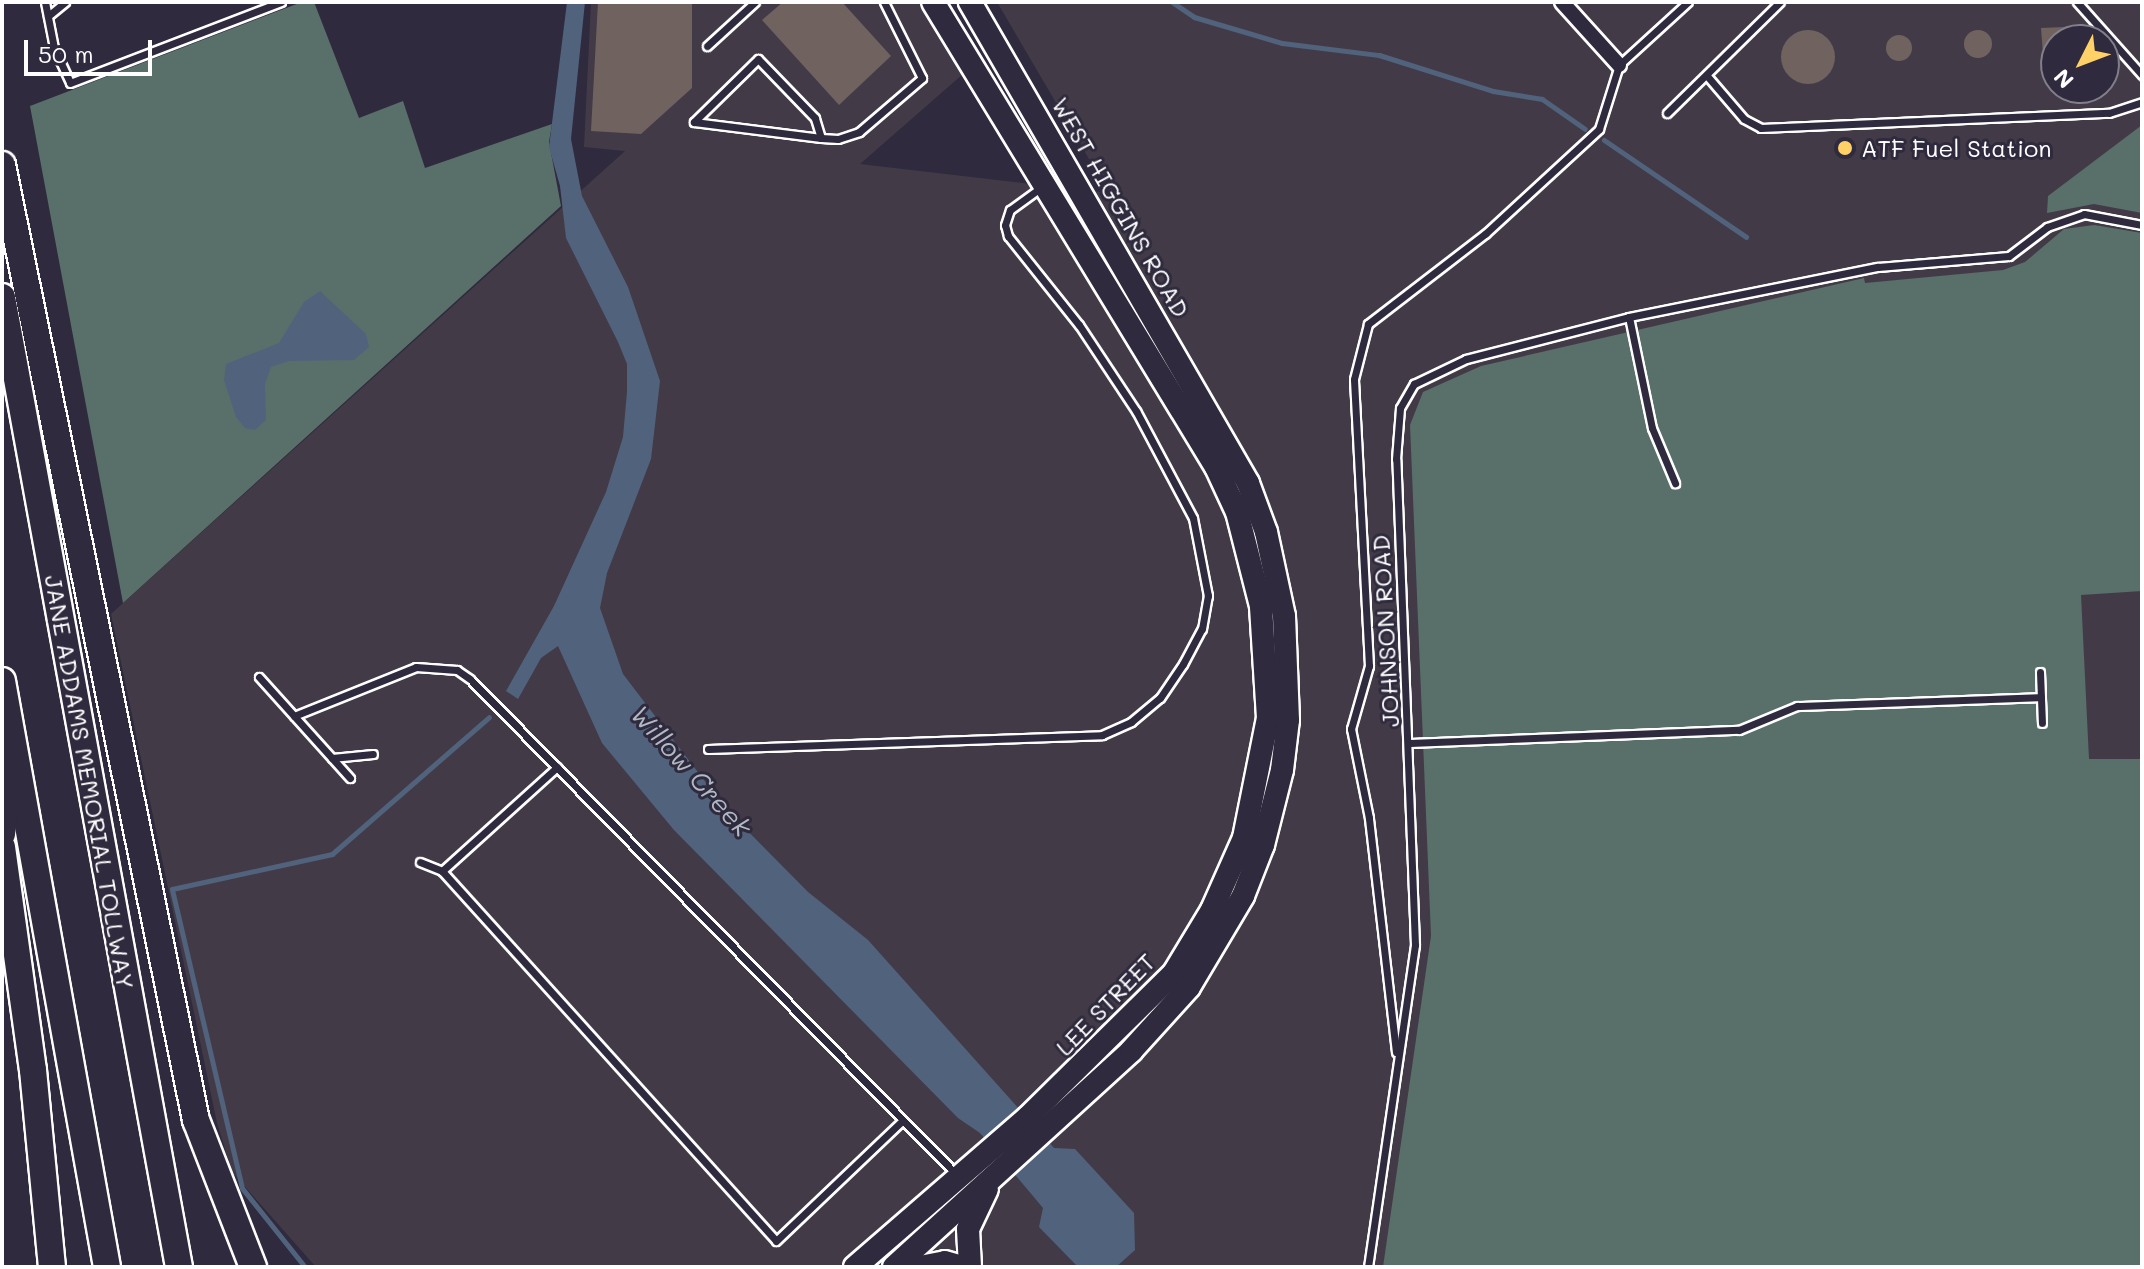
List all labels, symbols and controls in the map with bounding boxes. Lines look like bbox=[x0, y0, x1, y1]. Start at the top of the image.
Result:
scale bar bbox=[28, 24, 156, 74]
north arrow bbox=[2040, 24, 2120, 104]
text: 50 m bbox=[38, 38, 94, 69]
text: N bbox=[2047, 63, 2080, 95]
street label: WEST HIGGINS ROAD bbox=[1046, 92, 1196, 322]
place label: ATF Fuel Station bbox=[1861, 134, 2052, 162]
marker: ATF Fuel Station bbox=[1836, 139, 1854, 157]
street label: JOHNSON ROAD bbox=[1366, 534, 1404, 728]
street label: JANE ADDAMS MEMORIAL TOLLWAY bbox=[39, 573, 141, 991]
water label: Willow Creek bbox=[624, 699, 758, 843]
street label: LEE STREET bbox=[1049, 947, 1161, 1061]

